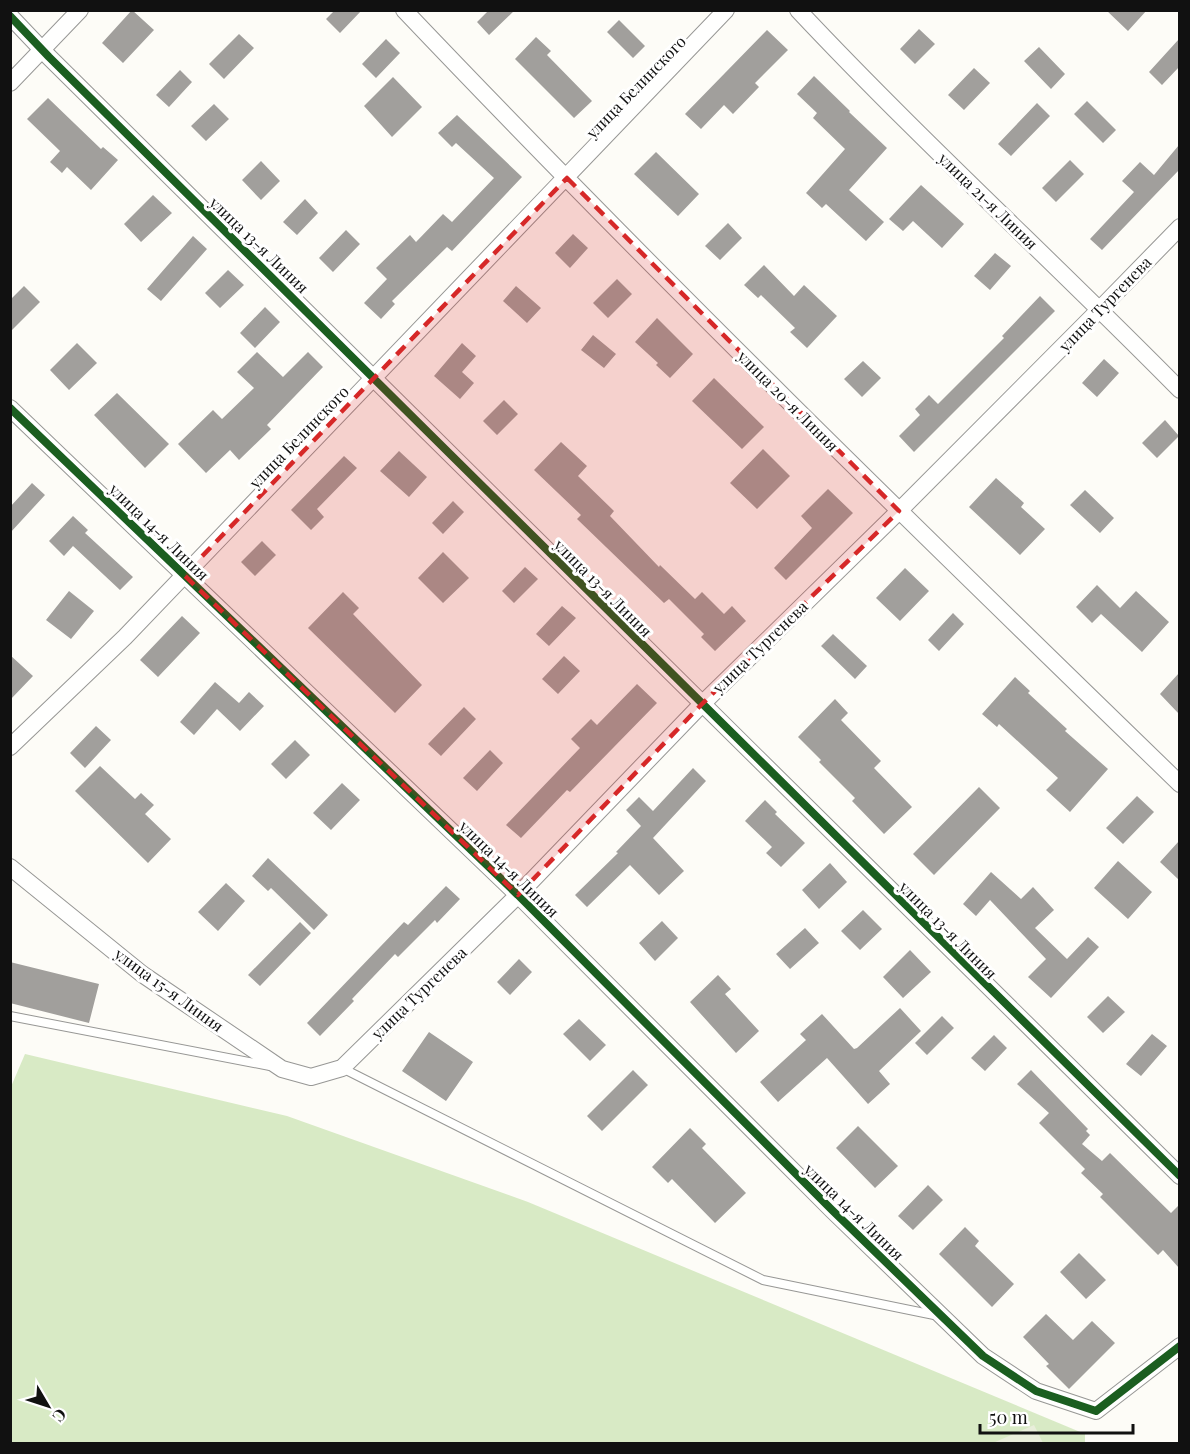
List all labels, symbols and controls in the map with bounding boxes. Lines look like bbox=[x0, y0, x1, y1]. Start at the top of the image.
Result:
street label: улица Белинского bbox=[581, 31, 690, 143]
street label: улица 21-я Линия bbox=[933, 147, 1043, 254]
street label: улица 13-я Линия bbox=[205, 191, 314, 298]
street label: улица Тургенева bbox=[1053, 252, 1155, 356]
street label: улица 20-я Линия bbox=[733, 345, 844, 456]
street label: улица Белинского bbox=[244, 381, 353, 493]
street label: улица 14-я Линия bbox=[104, 478, 214, 585]
street label: улица 13-я Линия bbox=[549, 534, 657, 641]
street label: улица Тургенева bbox=[707, 596, 812, 698]
street label: улица 14-я Линия bbox=[454, 815, 564, 922]
street label: улица 13-я Линия bbox=[894, 876, 1002, 983]
street label: улица 15-я Линия bbox=[110, 942, 228, 1036]
street label: улица Тургенева bbox=[366, 942, 471, 1044]
street label: улица 14-я Линия bbox=[799, 1158, 909, 1265]
north arrow bbox=[18, 1376, 78, 1436]
scale bar bbox=[980, 1397, 1133, 1435]
text: С bbox=[48, 1405, 72, 1427]
text: 50 m bbox=[989, 1405, 1028, 1429]

